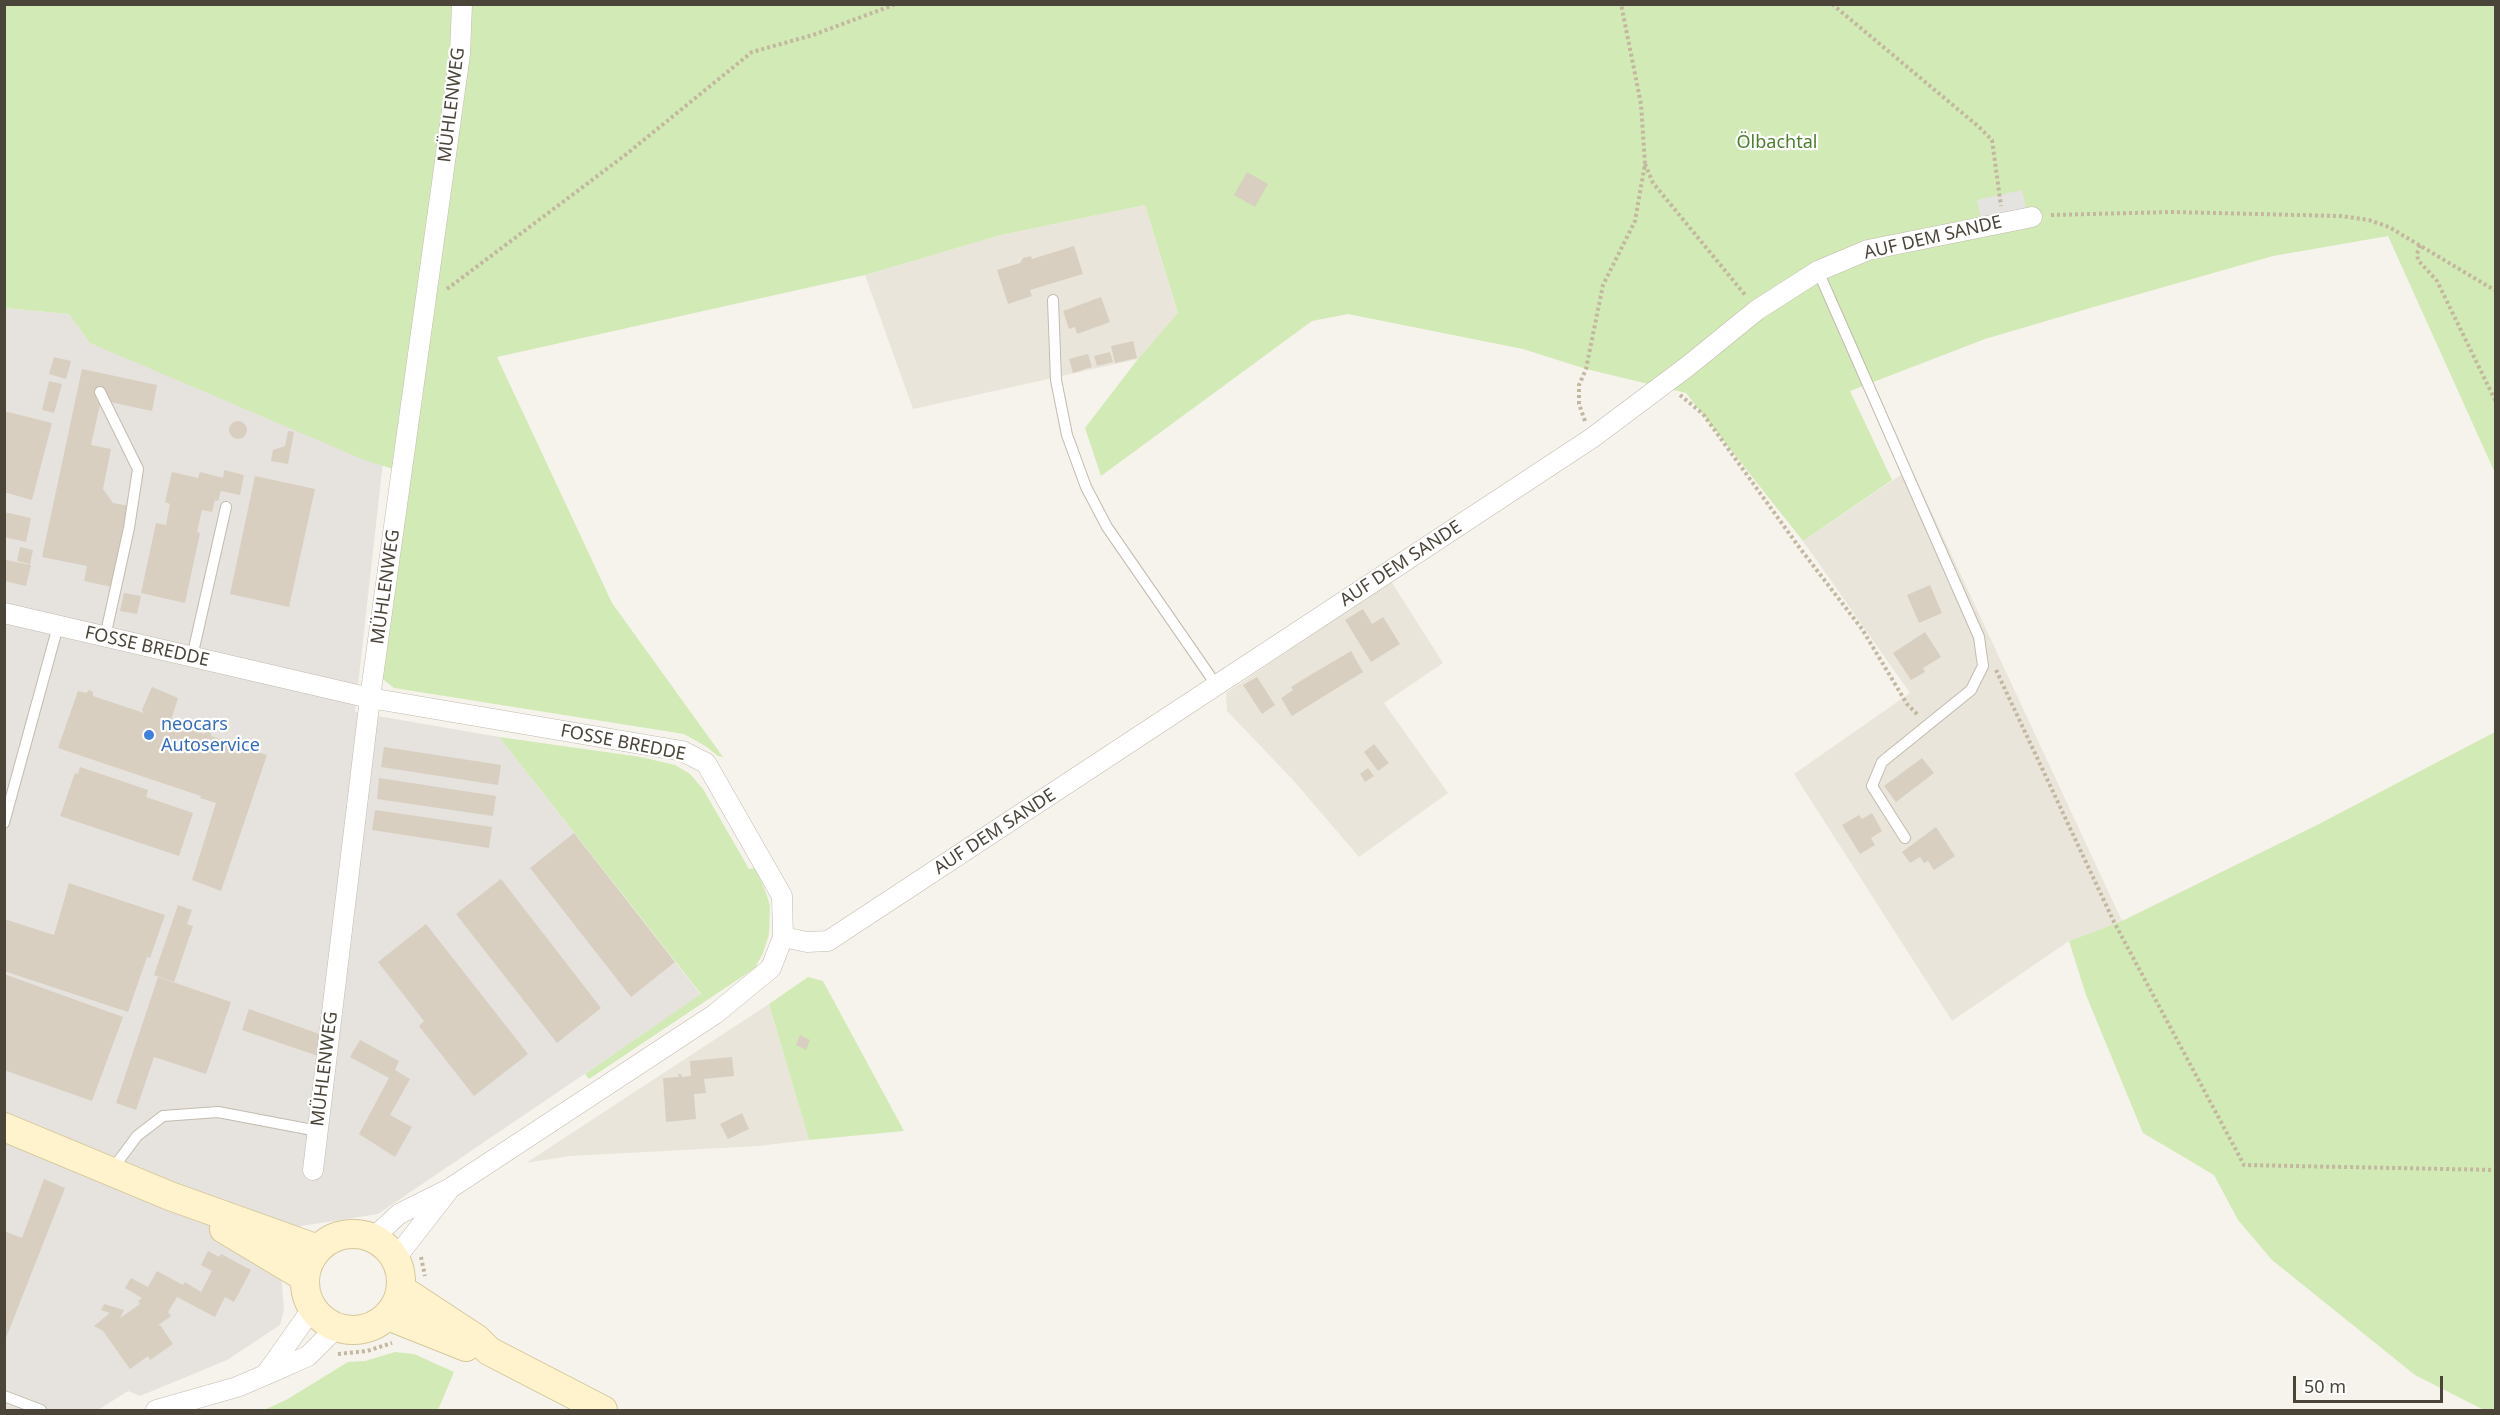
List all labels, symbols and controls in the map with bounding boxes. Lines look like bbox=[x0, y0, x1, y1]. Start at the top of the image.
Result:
street label: MÜHLENWEG bbox=[434, 46, 470, 164]
park label: Ölbachtal bbox=[1737, 132, 1817, 154]
street label: AUF DEM SANDE bbox=[1862, 212, 2004, 264]
street label: AUF DEM SANDE bbox=[1336, 517, 1466, 611]
street label: MÜHLENWEG bbox=[367, 528, 405, 646]
street label: FOSSE BREDDE bbox=[83, 622, 211, 672]
place label: neocars Autoservice bbox=[161, 714, 260, 756]
street label: FOSSE BREDDE bbox=[559, 720, 687, 766]
marker: neocars Autoservice bbox=[142, 728, 156, 742]
street label: AUF DEM SANDE bbox=[930, 785, 1060, 879]
street label: MÜHLENWEG bbox=[307, 1010, 343, 1128]
scale bar bbox=[2296, 1364, 2446, 1402]
text: 50 m bbox=[2304, 1374, 2346, 1398]

